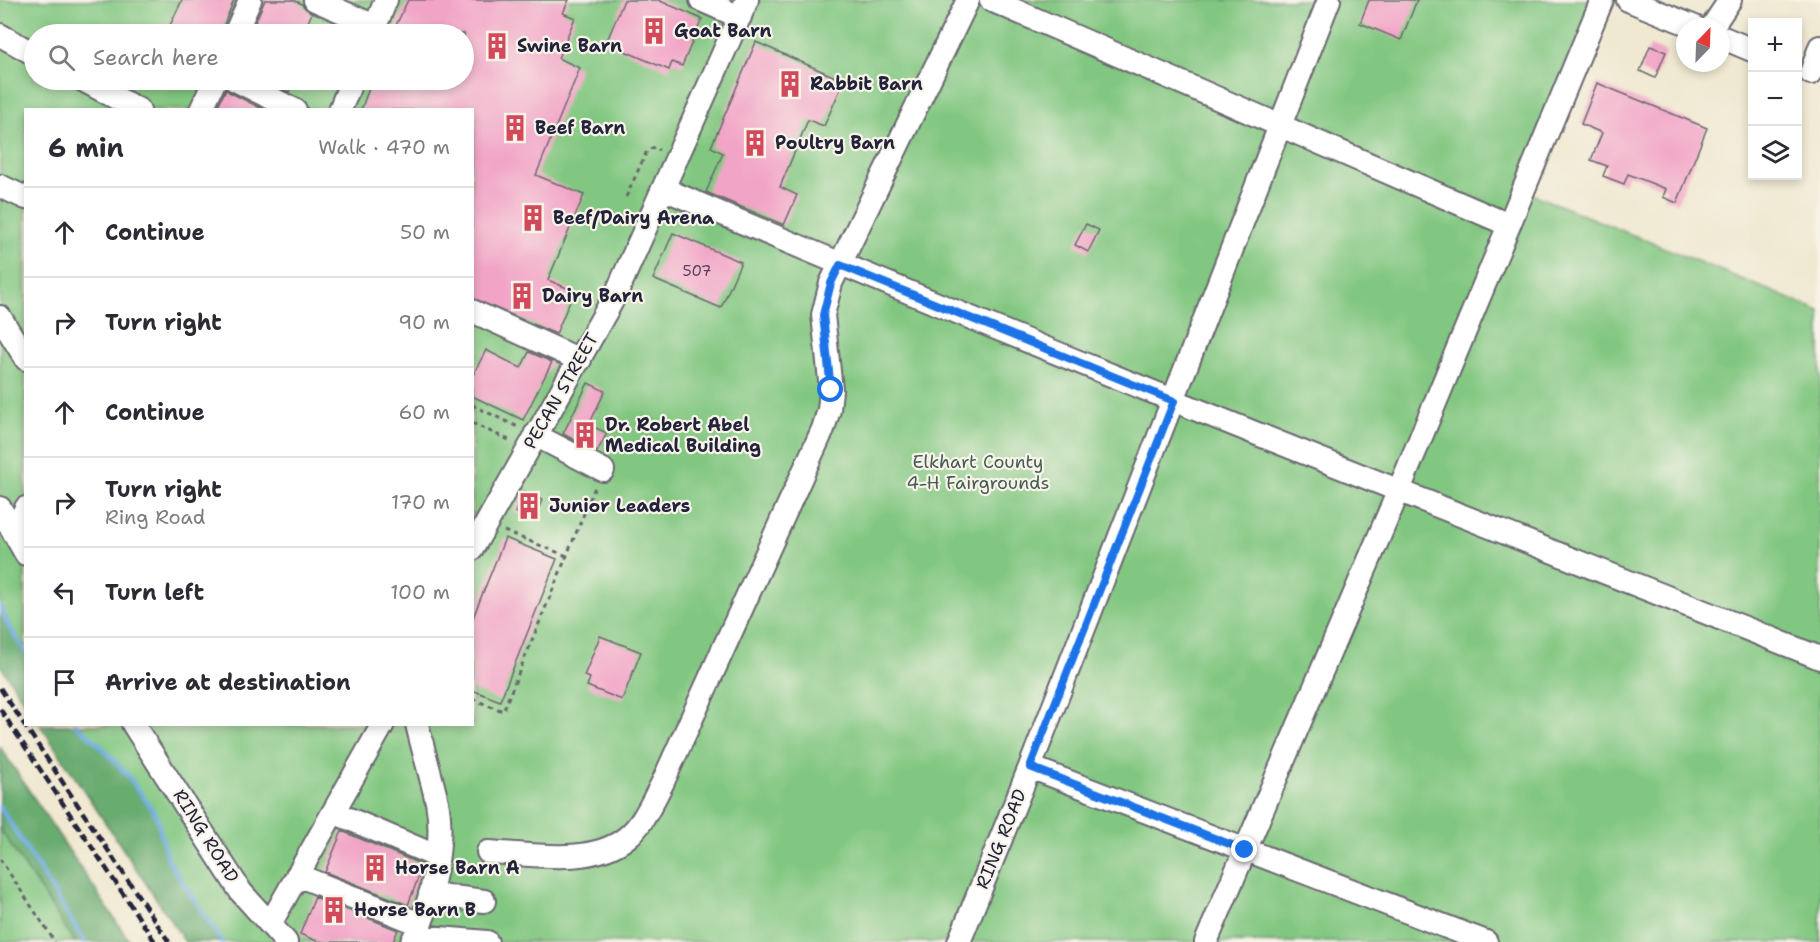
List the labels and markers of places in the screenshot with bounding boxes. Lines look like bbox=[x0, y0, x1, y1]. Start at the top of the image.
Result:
building icon: Goat Barn bbox=[639, 16, 669, 46]
place label: Goat Barn bbox=[674, 19, 772, 43]
building icon: Swine Barn bbox=[482, 31, 512, 61]
place label: Swine Barn bbox=[517, 34, 622, 58]
building icon: Rabbit Barn bbox=[775, 69, 805, 99]
place label: Rabbit Barn bbox=[810, 72, 923, 96]
building icon: Beef Barn bbox=[500, 113, 530, 143]
place label: Beef Barn bbox=[535, 116, 625, 140]
building icon: Poultry Barn bbox=[740, 128, 770, 158]
place label: Poultry Barn bbox=[775, 131, 895, 155]
building icon: Beef/Dairy Arena bbox=[518, 203, 548, 233]
place label: Beef/Dairy Arena bbox=[553, 206, 715, 230]
building icon: Dairy Barn bbox=[507, 281, 537, 311]
place label: Dairy Barn bbox=[542, 284, 643, 308]
place label: Dr. Robert Abel Medical Building bbox=[605, 413, 761, 458]
building icon: Dr. Robert Abel Medical Building bbox=[570, 420, 600, 450]
building icon: Junior Leaders bbox=[514, 491, 544, 521]
place label: Junior Leaders bbox=[549, 494, 690, 518]
building icon: Horse Barn A bbox=[360, 853, 390, 883]
place label: Horse Barn A bbox=[395, 856, 520, 880]
building icon: Horse Barn B bbox=[319, 895, 349, 925]
place label: Horse Barn B bbox=[354, 898, 476, 922]

